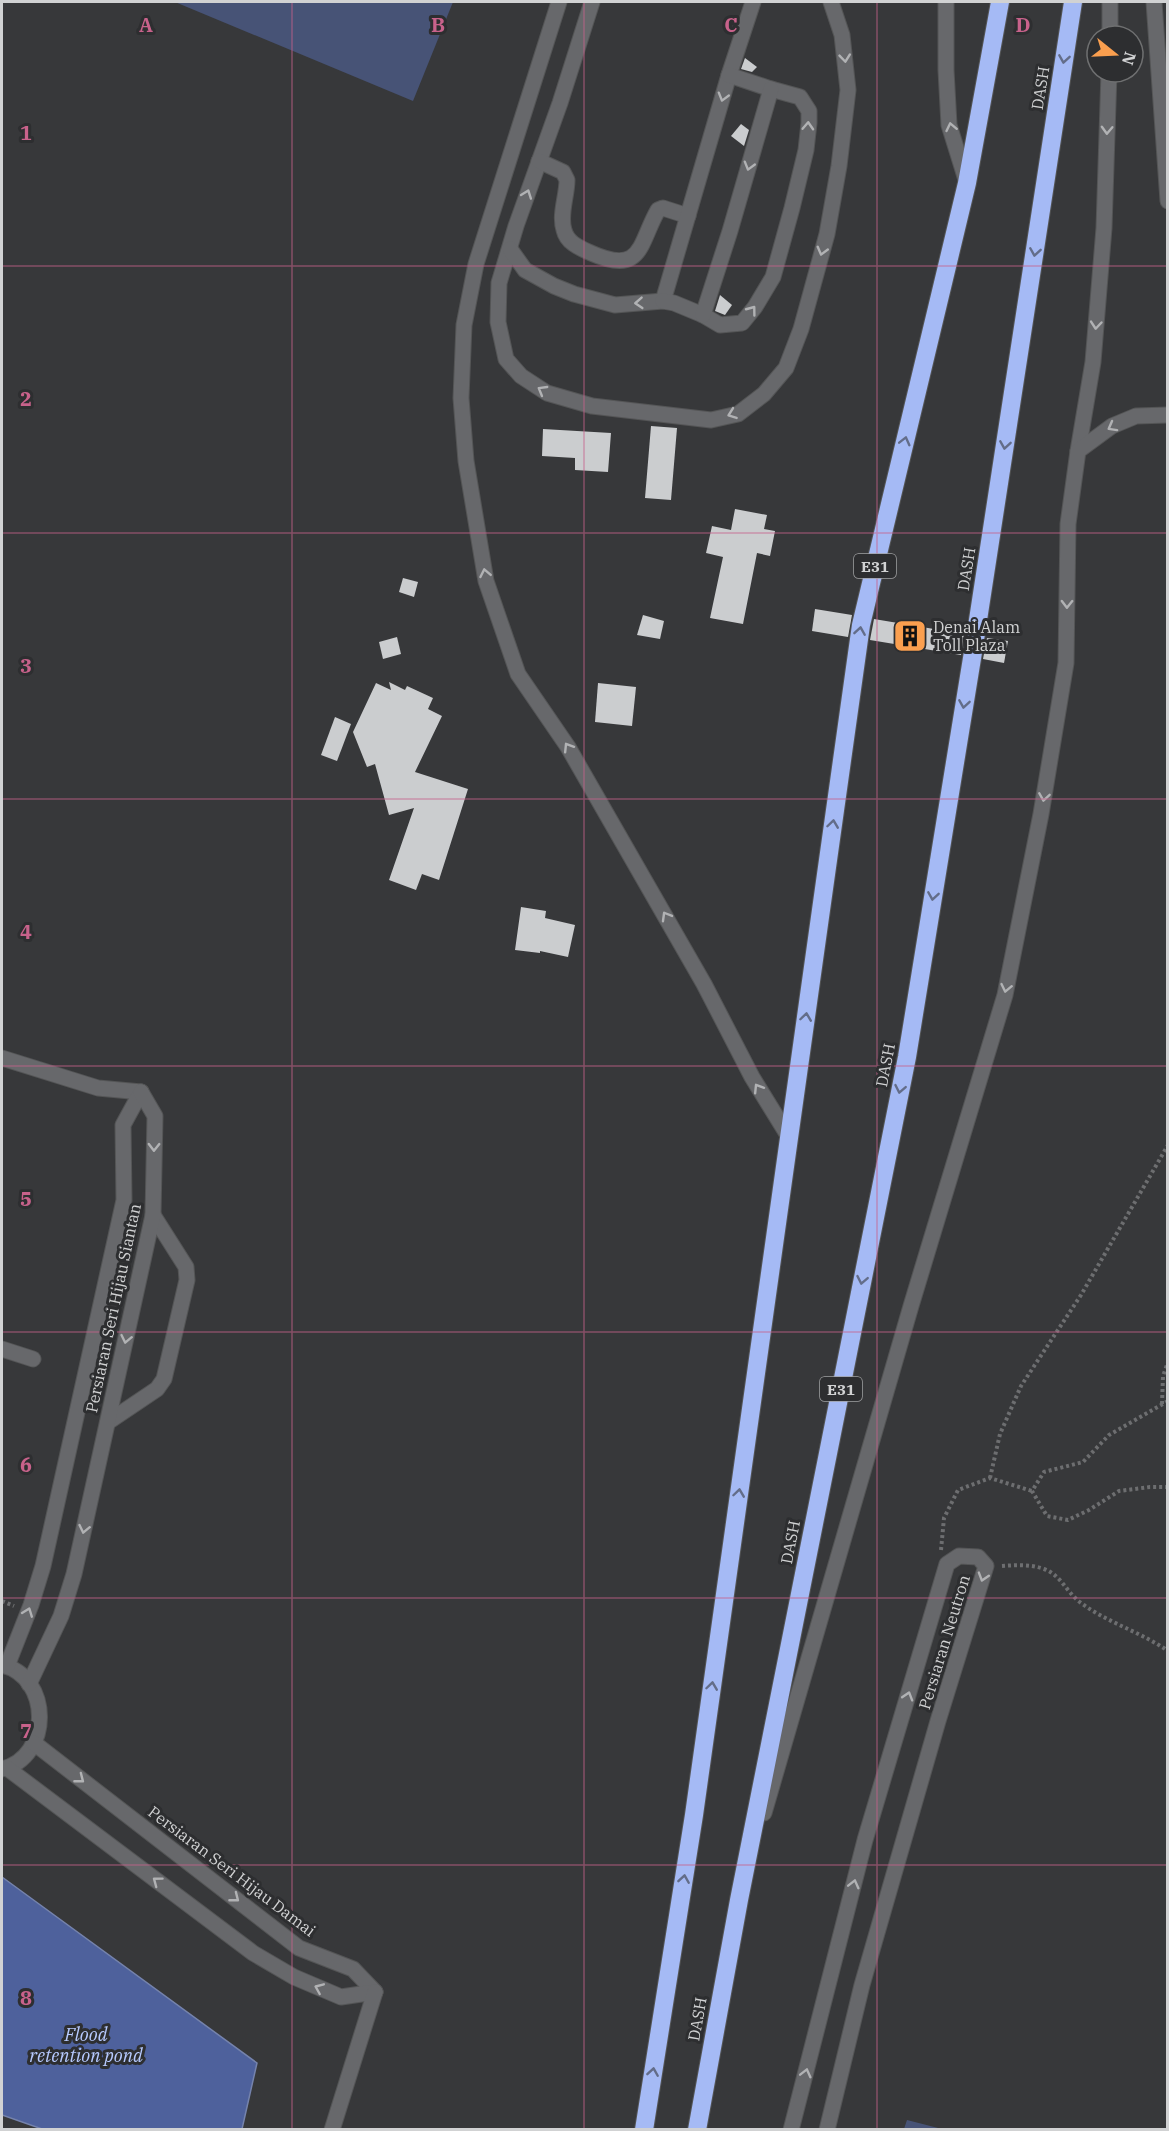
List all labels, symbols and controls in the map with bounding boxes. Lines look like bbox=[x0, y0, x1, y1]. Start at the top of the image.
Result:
text: A bbox=[139, 11, 153, 38]
text: B bbox=[431, 11, 445, 38]
text: C bbox=[724, 11, 738, 38]
text: D bbox=[1015, 11, 1031, 38]
north arrow bbox=[1085, 24, 1145, 84]
text: N bbox=[1118, 50, 1141, 68]
one-way arrow bbox=[838, 53, 851, 62]
one-way arrow bbox=[1059, 55, 1071, 64]
street label: DASH bbox=[1027, 65, 1053, 111]
one-way arrow bbox=[718, 91, 730, 102]
text: 1 bbox=[20, 119, 32, 146]
one-way arrow bbox=[802, 121, 815, 130]
one-way arrow bbox=[945, 122, 958, 132]
one-way arrow bbox=[1101, 126, 1113, 135]
one-way arrow bbox=[744, 160, 756, 171]
one-way arrow bbox=[520, 189, 533, 199]
one-way arrow bbox=[817, 245, 829, 255]
one-way arrow bbox=[1029, 247, 1041, 257]
one-way arrow bbox=[634, 296, 643, 309]
one-way arrow bbox=[744, 306, 755, 317]
one-way arrow bbox=[1090, 321, 1103, 330]
text: 2 bbox=[20, 385, 32, 412]
one-way arrow bbox=[538, 385, 548, 397]
one-way arrow bbox=[728, 407, 738, 420]
one-way arrow bbox=[1108, 420, 1118, 432]
one-way arrow bbox=[897, 436, 910, 446]
one-way arrow bbox=[999, 439, 1012, 449]
street label: DASH bbox=[953, 546, 979, 592]
road number: E31 bbox=[854, 554, 896, 578]
one-way arrow bbox=[479, 568, 492, 578]
one-way arrow bbox=[1061, 599, 1073, 608]
place label: Denai Alam Toll Plaza bbox=[933, 617, 1020, 655]
building icon: Denai Alam Toll Plaza bbox=[892, 618, 928, 654]
one-way arrow bbox=[853, 626, 866, 636]
text: 3 bbox=[20, 652, 32, 679]
one-way arrow bbox=[959, 699, 971, 709]
one-way arrow bbox=[564, 743, 575, 754]
one-way arrow bbox=[1039, 792, 1051, 802]
one-way arrow bbox=[826, 819, 838, 829]
one-way arrow bbox=[927, 891, 940, 901]
one-way arrow bbox=[662, 912, 673, 922]
text: 4 bbox=[20, 918, 32, 945]
one-way arrow bbox=[1000, 983, 1013, 993]
one-way arrow bbox=[799, 1013, 811, 1022]
street label: DASH bbox=[871, 1042, 899, 1088]
one-way arrow bbox=[895, 1083, 908, 1093]
one-way arrow bbox=[754, 1084, 766, 1094]
one-way arrow bbox=[148, 1142, 160, 1151]
text: 5 bbox=[20, 1185, 32, 1212]
street label: Persiaran Seri Hijau Siantan bbox=[81, 1202, 145, 1414]
one-way arrow bbox=[856, 1275, 869, 1285]
one-way arrow bbox=[120, 1333, 133, 1343]
road number: E31 bbox=[820, 1377, 862, 1401]
text: 6 bbox=[20, 1451, 32, 1478]
one-way arrow bbox=[733, 1488, 745, 1498]
street label: DASH bbox=[776, 1519, 804, 1565]
one-way arrow bbox=[78, 1524, 91, 1534]
one-way arrow bbox=[978, 1571, 990, 1582]
street label: Persiaran Neutron bbox=[914, 1572, 974, 1712]
one-way arrow bbox=[21, 1607, 34, 1618]
one-way arrow bbox=[706, 1682, 718, 1691]
one-way arrow bbox=[901, 1692, 913, 1702]
text: 7 bbox=[20, 1717, 32, 1744]
one-way arrow bbox=[73, 1772, 84, 1783]
street label: Persiaran Seri Hijau Damai bbox=[144, 1802, 320, 1940]
one-way arrow bbox=[677, 1875, 690, 1885]
one-way arrow bbox=[152, 1877, 163, 1888]
one-way arrow bbox=[847, 1879, 859, 1890]
one-way arrow bbox=[228, 1891, 239, 1902]
one-way arrow bbox=[314, 1983, 325, 1995]
text: 8 bbox=[20, 1984, 32, 2011]
street label: DASH bbox=[683, 1996, 711, 2042]
water label: Flood retention pond bbox=[29, 2023, 143, 2067]
one-way arrow bbox=[647, 2067, 659, 2076]
one-way arrow bbox=[798, 2068, 811, 2078]

